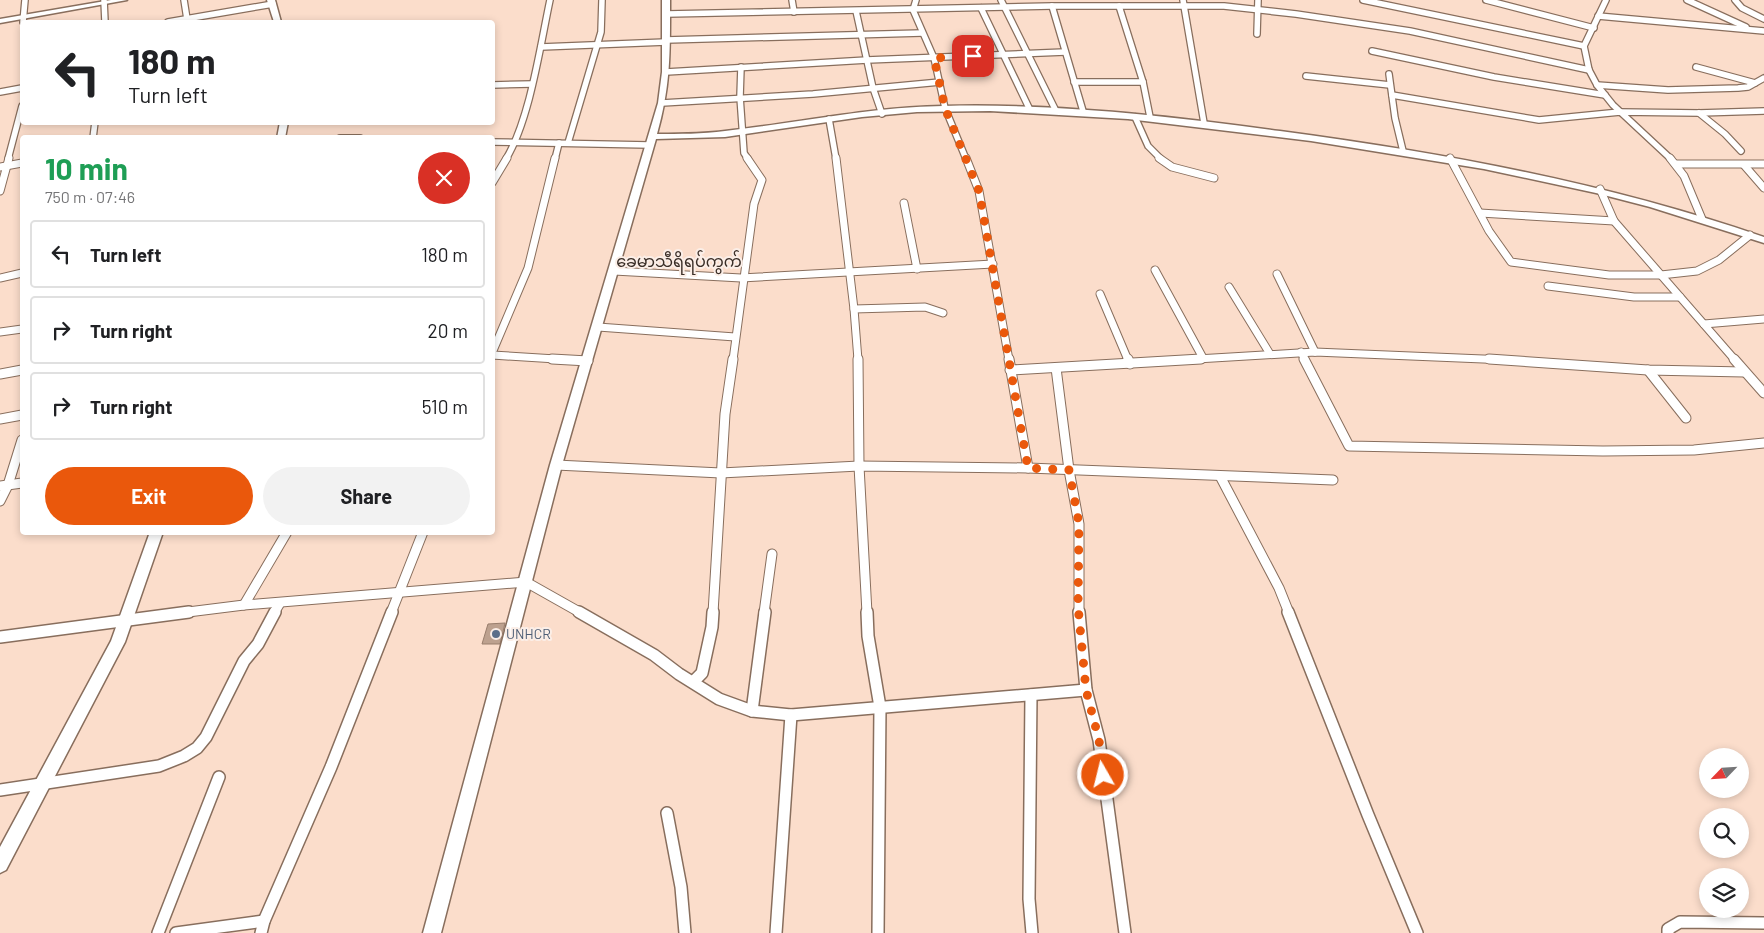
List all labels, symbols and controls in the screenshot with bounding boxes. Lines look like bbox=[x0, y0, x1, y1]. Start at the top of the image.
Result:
pin bbox=[952, 35, 994, 77]
text: 180 m bbox=[128, 39, 216, 81]
icon: left bbox=[45, 40, 110, 105]
icon: arrive bbox=[959, 42, 987, 70]
text: Turn left bbox=[128, 81, 208, 107]
text: 10 min bbox=[45, 150, 128, 186]
button: close bbox=[418, 152, 470, 204]
text: 750 m · 07:46 bbox=[45, 187, 135, 206]
icon: left bbox=[47, 240, 75, 268]
text: Turn left bbox=[90, 243, 161, 266]
text: 180 m bbox=[421, 243, 468, 266]
district label: ခေမာသီရိရပ်ကွက် bbox=[616, 250, 742, 275]
icon: right bbox=[47, 316, 75, 344]
text: Turn right bbox=[90, 319, 172, 342]
text: 20 m bbox=[428, 319, 468, 342]
icon: right bbox=[47, 392, 75, 420]
text: Turn right bbox=[90, 395, 172, 418]
text: 510 m bbox=[422, 395, 468, 418]
button: Exit bbox=[45, 467, 253, 525]
button: Share bbox=[263, 467, 470, 525]
place label: UNHCR bbox=[506, 625, 551, 642]
marker: UNHCR bbox=[490, 628, 502, 640]
position arrow bbox=[1076, 748, 1128, 800]
north arrow bbox=[1699, 748, 1749, 798]
map controls bbox=[1699, 748, 1749, 918]
button: search bbox=[1699, 808, 1749, 858]
button: layers bbox=[1699, 868, 1749, 918]

